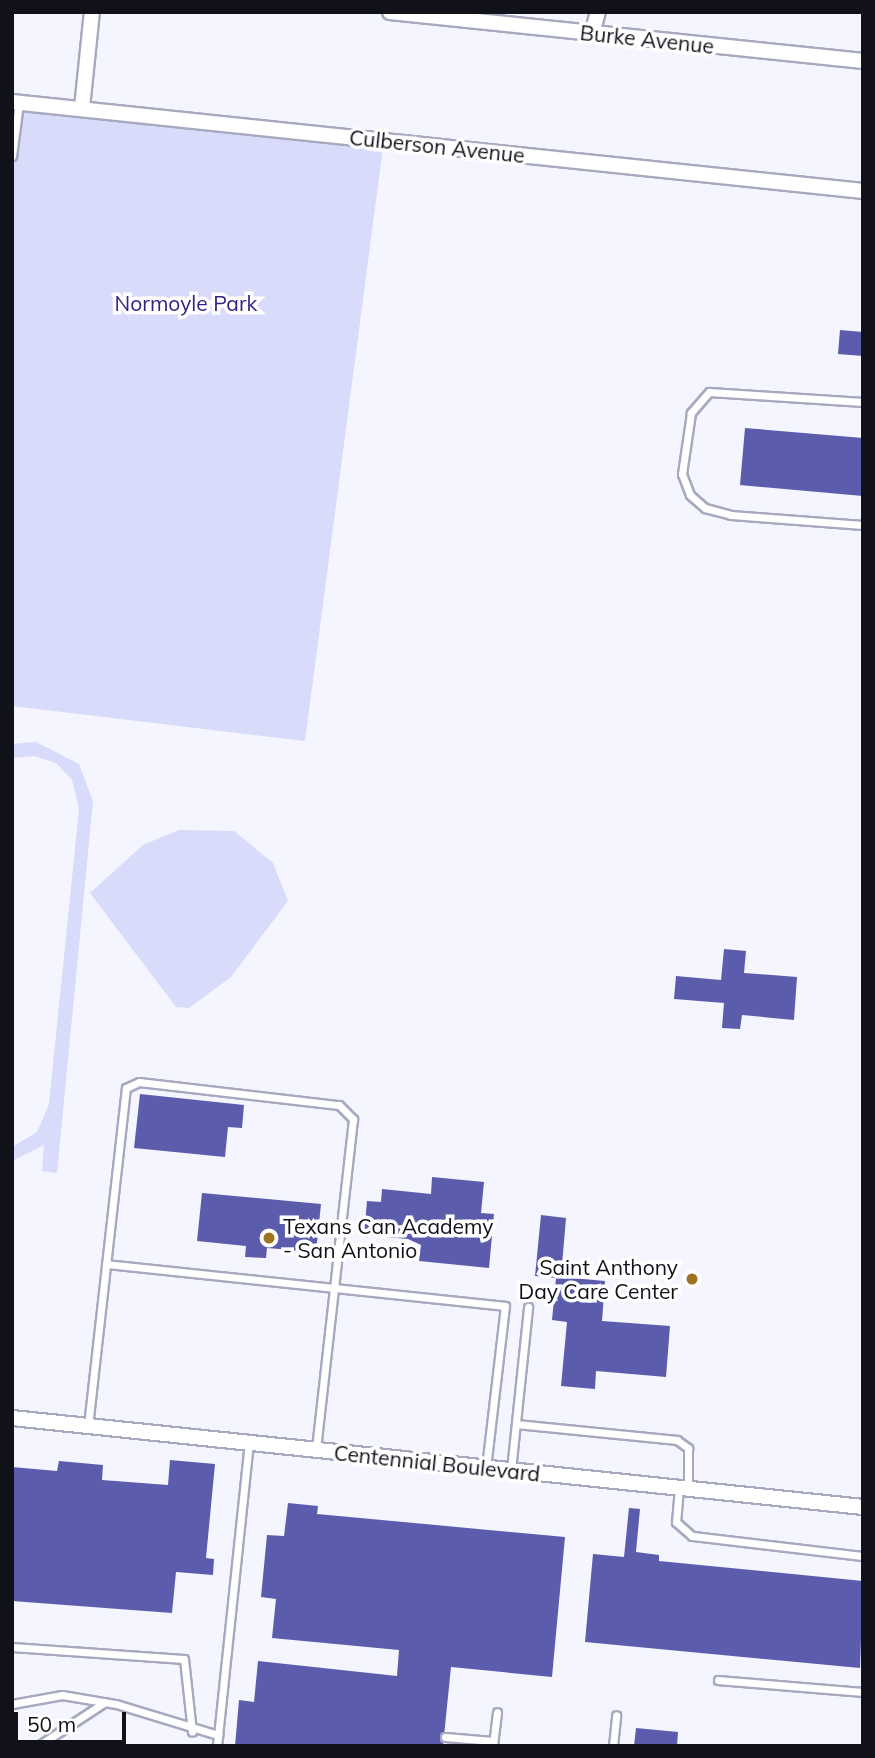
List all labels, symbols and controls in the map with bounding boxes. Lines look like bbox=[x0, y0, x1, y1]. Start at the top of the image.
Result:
street label: Burke Avenue bbox=[579, 19, 715, 59]
street label: Culberson Avenue bbox=[348, 124, 526, 168]
park label: Normoyle Park bbox=[115, 290, 257, 316]
place label: Texans Can Academy - San Antonio bbox=[283, 1213, 494, 1263]
marker: Texans Can Academy - San Antonio bbox=[261, 1230, 277, 1246]
place label: Saint Anthony Day Care Center bbox=[519, 1254, 678, 1304]
marker: Saint Anthony Day Care Center bbox=[684, 1271, 700, 1287]
street label: Centennial Boulevard bbox=[333, 1440, 541, 1486]
scale bar bbox=[18, 1698, 130, 1742]
text: 50 m bbox=[27, 1711, 76, 1737]

